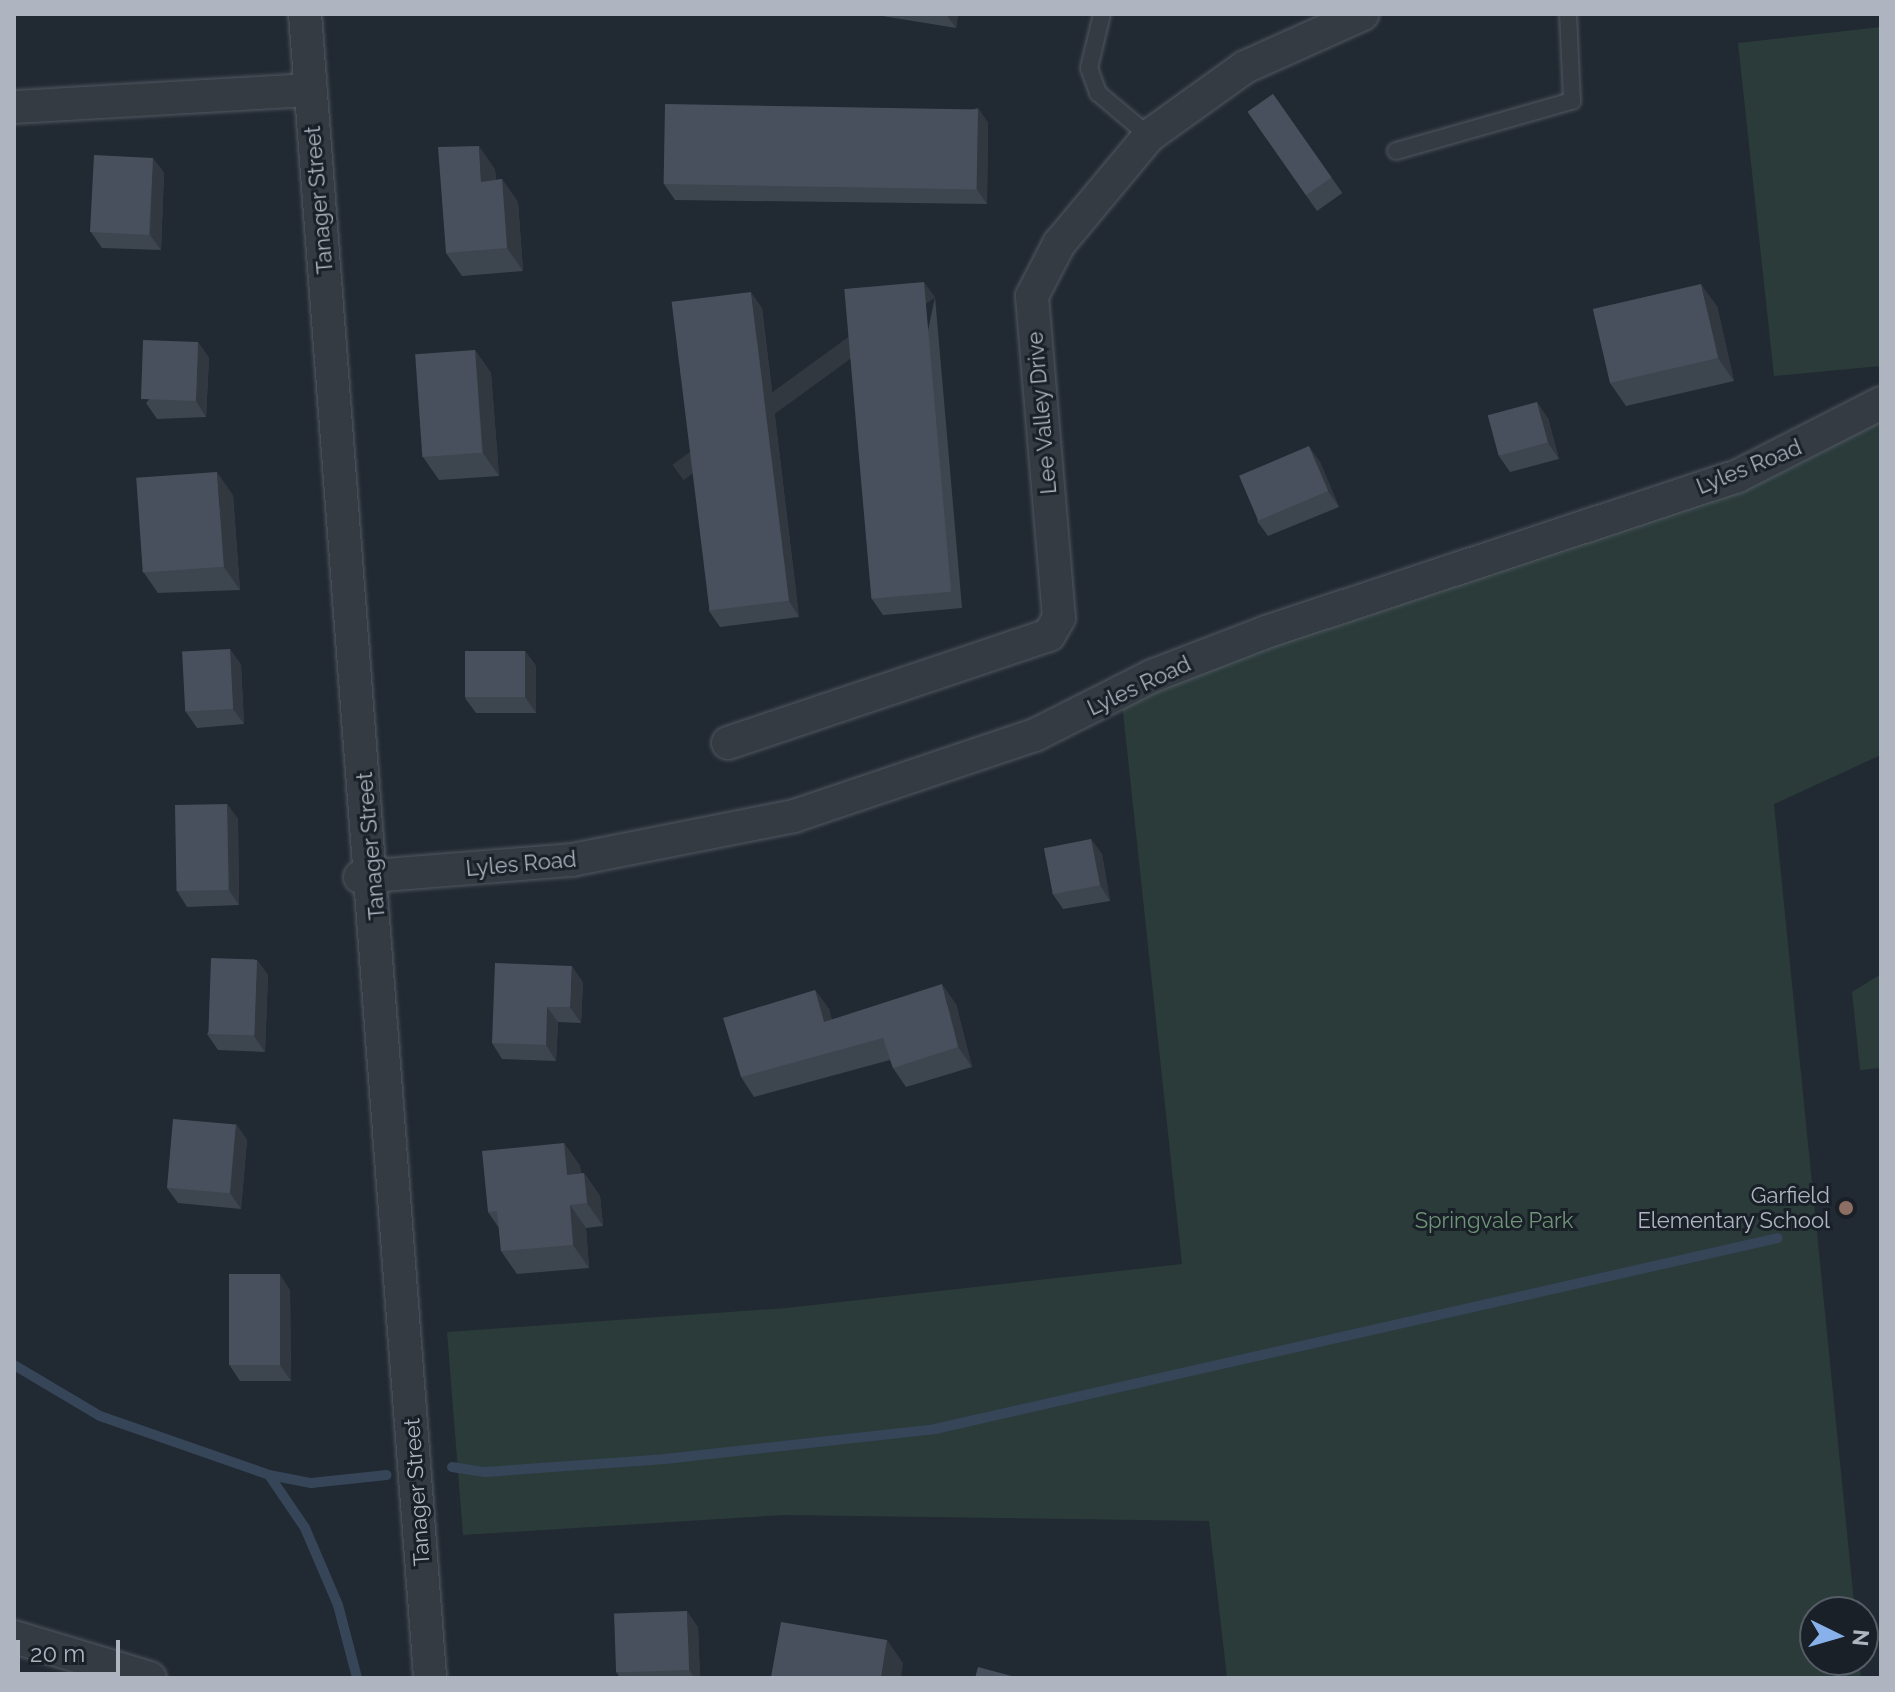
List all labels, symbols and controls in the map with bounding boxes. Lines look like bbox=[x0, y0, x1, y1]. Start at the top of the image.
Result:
street label: Tanager Street bbox=[299, 125, 339, 275]
street label: Lee Valley Drive bbox=[1022, 330, 1062, 496]
street label: Lyles Road bbox=[1693, 434, 1805, 500]
street label: Lyles Road bbox=[1083, 651, 1195, 721]
street label: Tanager Street bbox=[351, 771, 391, 921]
street label: Lyles Road bbox=[465, 846, 577, 882]
place label: Garfield Elementary School bbox=[1637, 1182, 1830, 1234]
marker: Garfield Elementary School bbox=[1837, 1199, 1855, 1217]
park label: Springvale Park bbox=[1415, 1208, 1573, 1234]
street label: Tanager Street bbox=[399, 1417, 435, 1567]
north arrow bbox=[1799, 1596, 1879, 1676]
scale bar bbox=[20, 1624, 124, 1674]
text: N bbox=[1847, 1628, 1875, 1647]
text: 20 m bbox=[30, 1639, 85, 1668]

